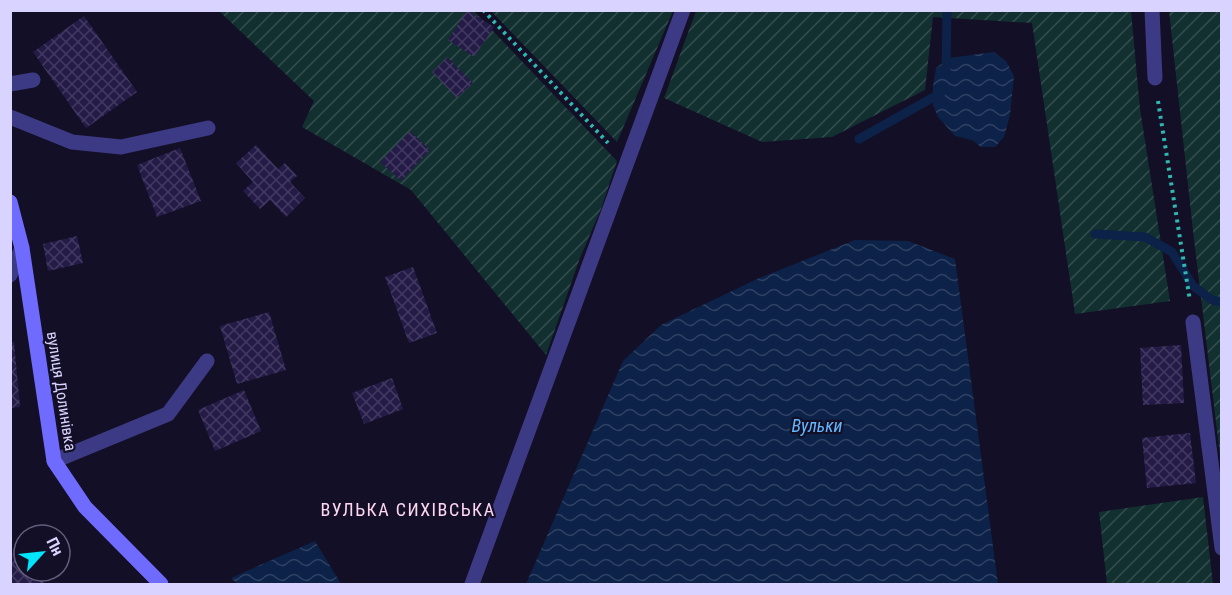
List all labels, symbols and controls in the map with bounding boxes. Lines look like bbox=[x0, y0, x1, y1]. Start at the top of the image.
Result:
street label: вулиця Долинівка bbox=[43, 330, 80, 452]
water label: Вульки bbox=[792, 415, 843, 436]
district label: ВУЛЬКА СИХІВСЬКА bbox=[320, 499, 496, 520]
north arrow bbox=[12, 523, 72, 583]
text: Пн bbox=[42, 534, 67, 559]

